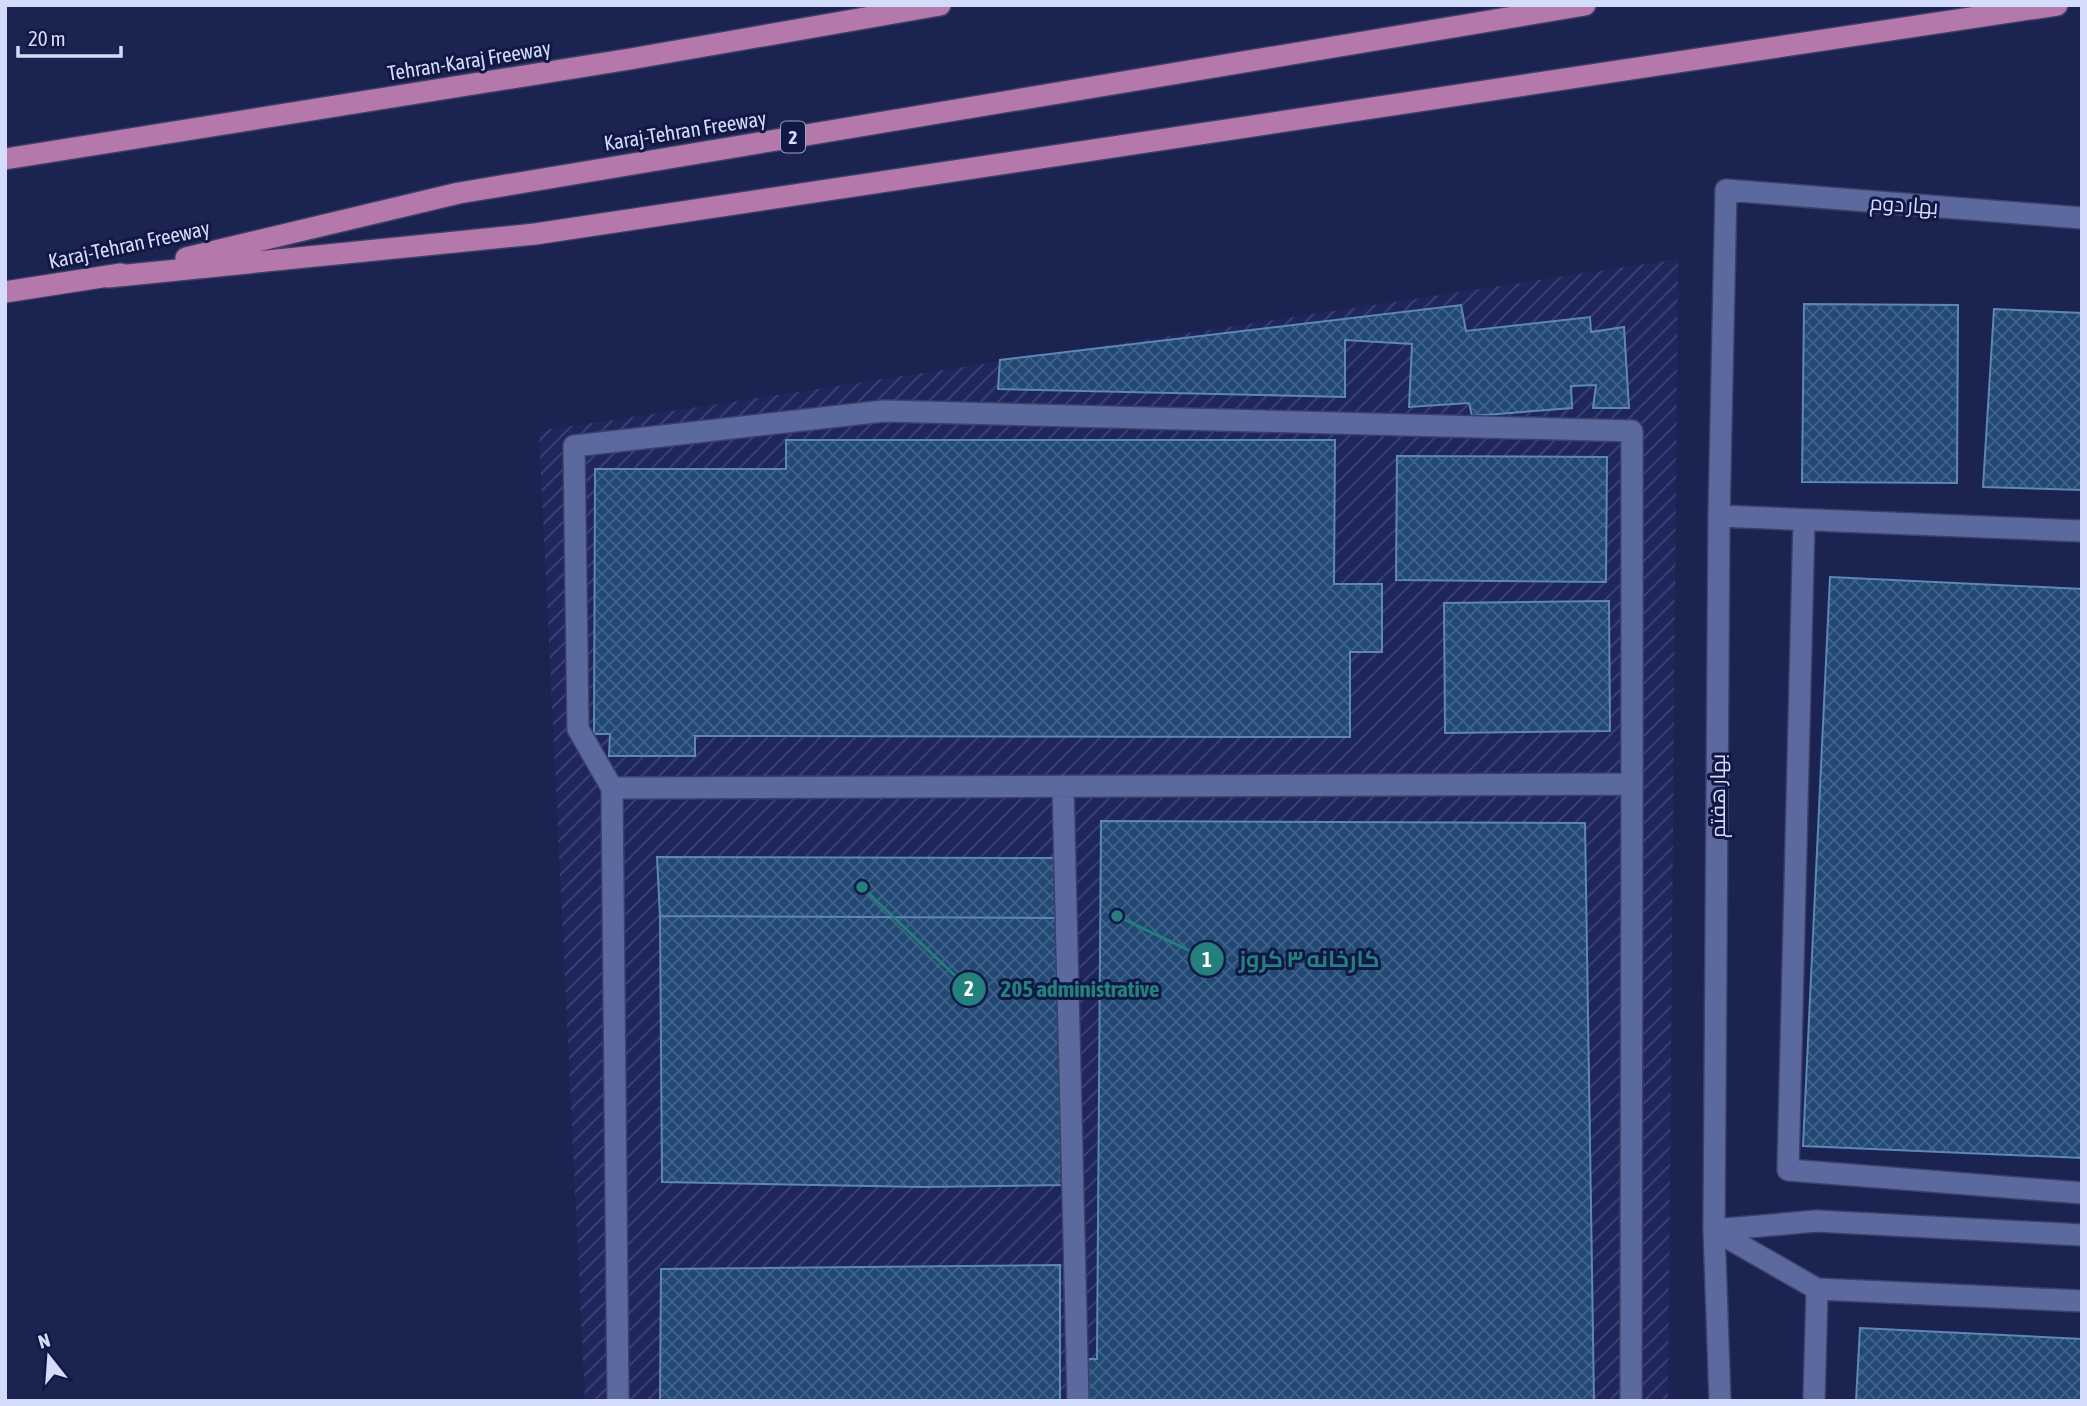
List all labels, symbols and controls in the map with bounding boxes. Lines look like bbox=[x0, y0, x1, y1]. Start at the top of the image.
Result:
scale bar bbox=[18, 14, 121, 58]
text: 20 m bbox=[28, 26, 66, 50]
street label: Tehran-Karaj Freeway bbox=[385, 35, 553, 85]
street label: Karaj-Tehran Freeway bbox=[602, 105, 768, 155]
road number: 2 bbox=[781, 122, 805, 153]
street label: بهار دوم bbox=[1869, 190, 1939, 221]
street label: Karaj-Tehran Freeway bbox=[46, 215, 212, 273]
street label: بهار هفتم bbox=[1705, 754, 1732, 838]
callout: کارخانه ۳ کروز bbox=[1190, 937, 1393, 981]
text: کارخانه ۳ کروز bbox=[1238, 946, 1379, 973]
text: 1 bbox=[1202, 947, 1212, 971]
callout: 205 administrative bbox=[951, 967, 1173, 1011]
text: 2 bbox=[964, 976, 974, 1000]
text: 205 administrative bbox=[1001, 976, 1159, 1002]
north arrow bbox=[14, 1322, 84, 1392]
text: N bbox=[35, 1329, 53, 1353]

